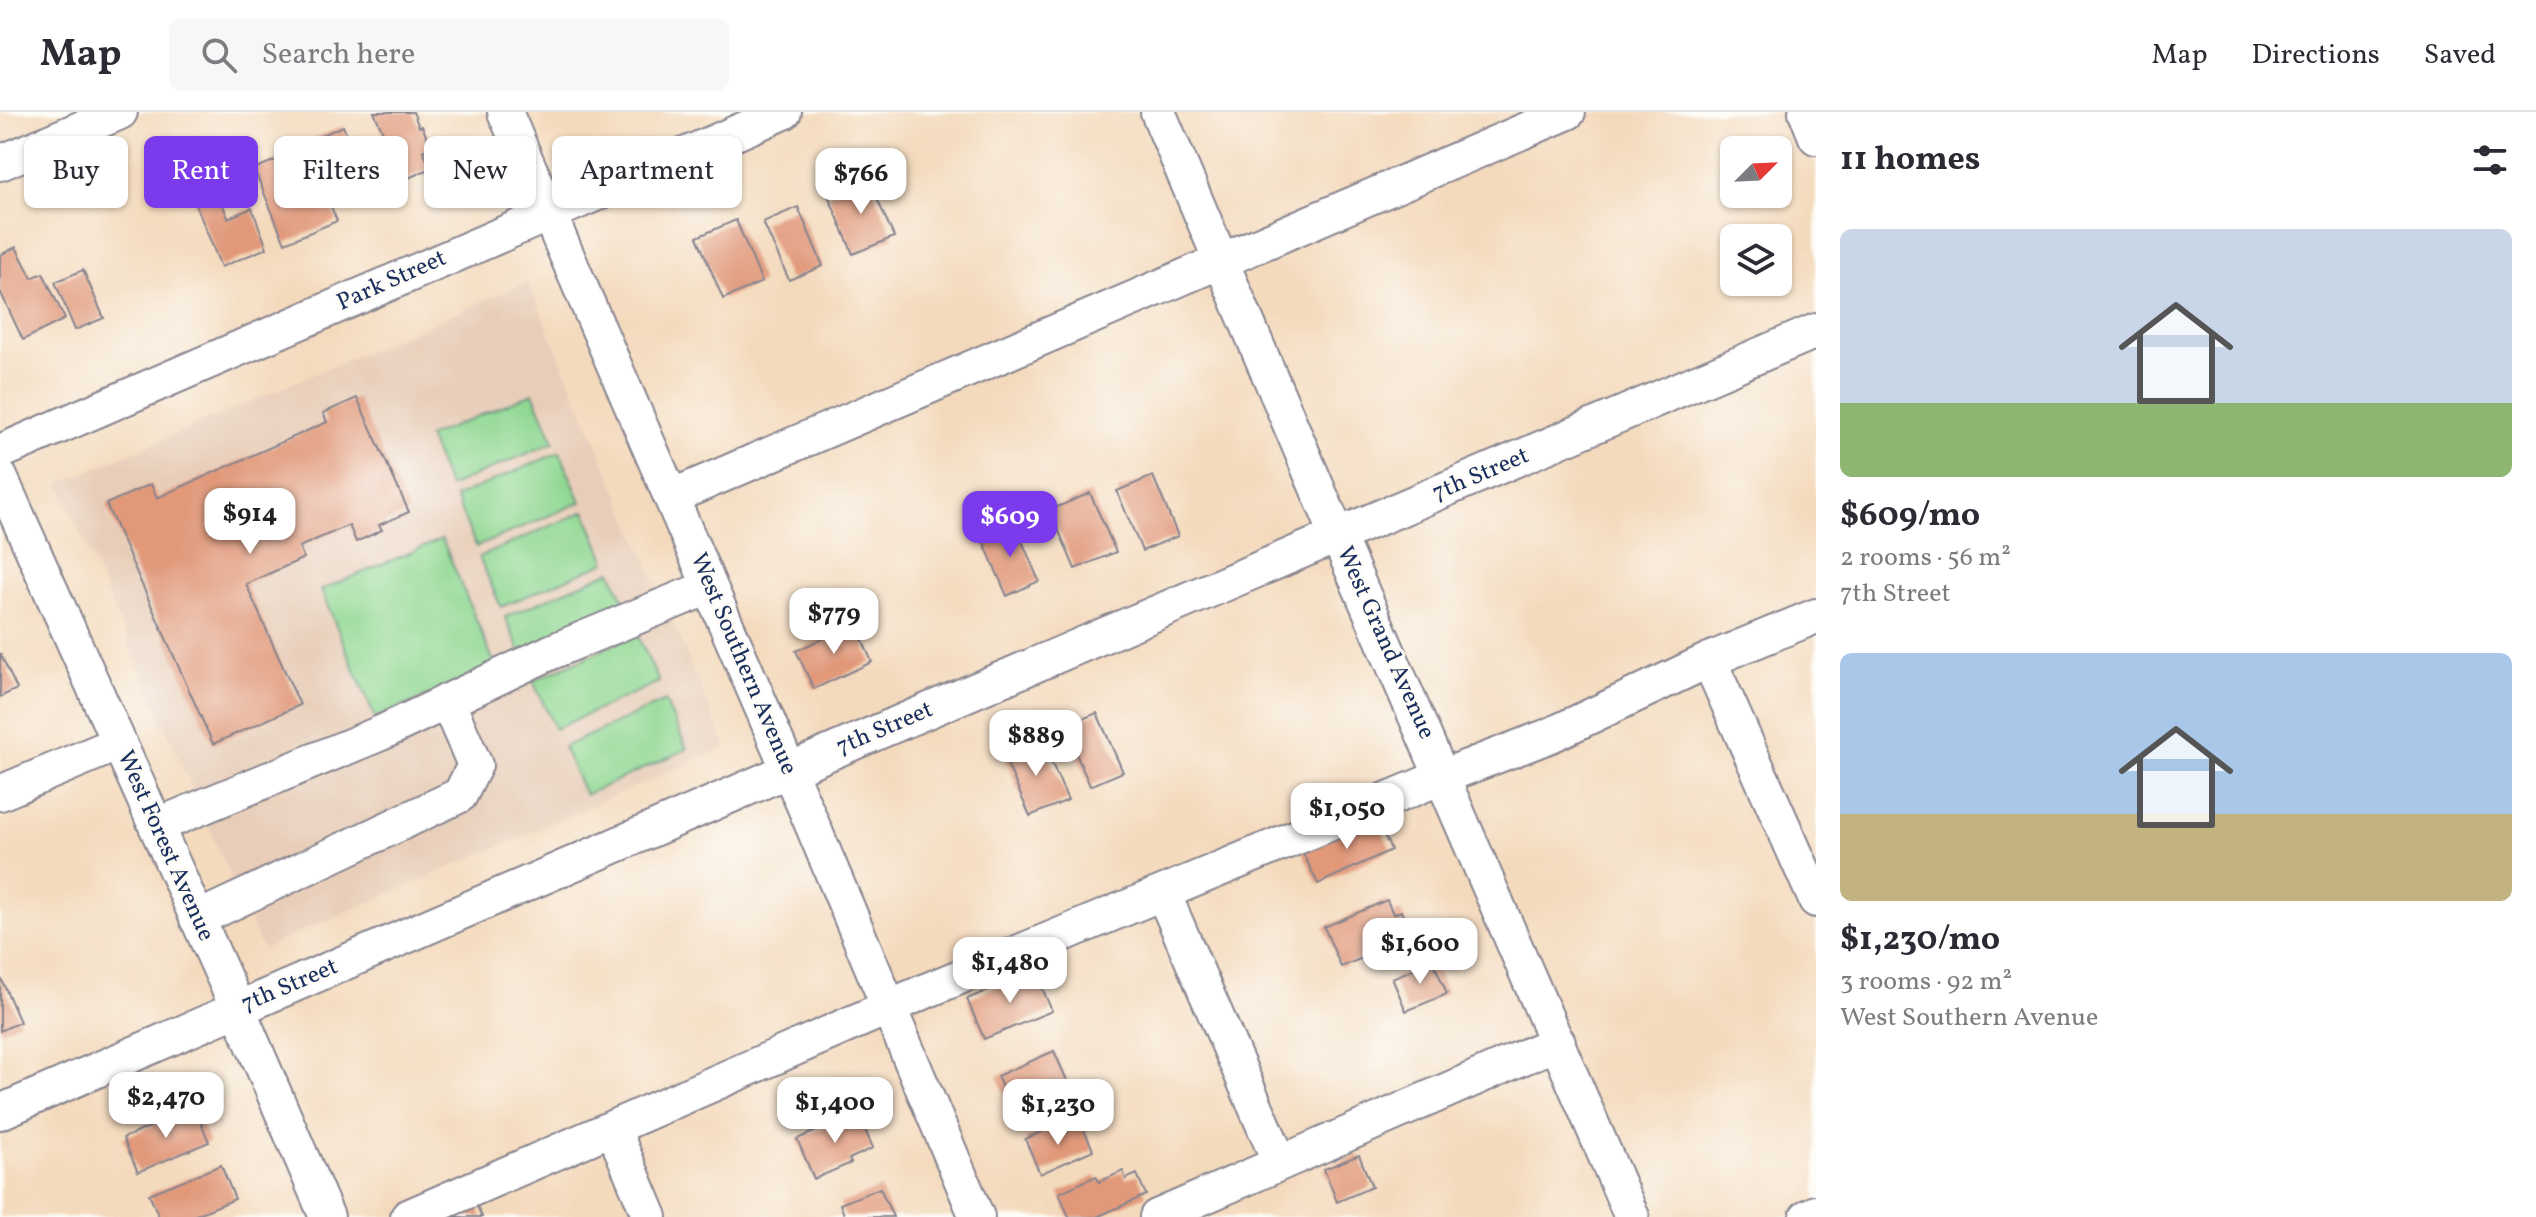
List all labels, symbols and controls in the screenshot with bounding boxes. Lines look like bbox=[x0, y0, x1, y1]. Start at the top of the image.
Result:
search box bbox=[169, 19, 729, 91]
text: Map bbox=[40, 29, 121, 82]
icon: search bbox=[197, 33, 241, 77]
text: Search here bbox=[261, 34, 415, 76]
text: Map bbox=[2152, 36, 2208, 75]
text: Directions bbox=[2252, 36, 2380, 75]
text: Saved bbox=[2424, 36, 2496, 75]
chip: Buy bbox=[24, 136, 128, 208]
chip: Rent bbox=[144, 136, 258, 208]
chip: Filters bbox=[274, 136, 408, 208]
chip: New bbox=[424, 136, 536, 208]
chip: Apartment bbox=[552, 136, 742, 208]
north arrow bbox=[1720, 136, 1792, 208]
map controls bbox=[1720, 136, 1792, 296]
text: 11 homes bbox=[1840, 137, 1980, 184]
icon: filters bbox=[2468, 138, 2512, 182]
pin: $766 bbox=[814, 148, 908, 216]
text: $766 bbox=[833, 156, 889, 192]
button: layers bbox=[1720, 224, 1792, 296]
street label: Park Street bbox=[332, 242, 452, 320]
icon: home bbox=[2104, 281, 2248, 425]
street label: 7th Street bbox=[1427, 439, 1535, 511]
pin: $914 bbox=[203, 488, 297, 556]
pin: $609 bbox=[963, 491, 1057, 559]
text: $609/mo bbox=[1840, 493, 1980, 540]
text: $914 bbox=[222, 496, 278, 532]
text: $609 bbox=[980, 499, 1040, 535]
text: 2 rooms · 56 m² bbox=[1840, 540, 2011, 576]
street label: West Grand Avenue bbox=[1327, 541, 1443, 745]
street label: West Southern Avenue bbox=[681, 548, 805, 780]
text: 7th Street bbox=[1840, 576, 1951, 612]
pin: $779 bbox=[787, 588, 881, 656]
text: $779 bbox=[807, 596, 861, 632]
street label: 7th Street bbox=[831, 693, 939, 765]
icon: home bbox=[2104, 705, 2248, 849]
pin: $889 bbox=[989, 710, 1083, 778]
text: $889 bbox=[1007, 718, 1065, 754]
street label: West Forest Avenue bbox=[108, 745, 222, 947]
pin: $1,050 bbox=[1282, 783, 1412, 851]
text: $1,050 bbox=[1309, 791, 1385, 827]
text: $1,230/mo bbox=[1840, 917, 2000, 964]
pin: $1,600 bbox=[1355, 918, 1485, 986]
text: $1,600 bbox=[1380, 926, 1460, 962]
pin: $1,480 bbox=[945, 937, 1075, 1005]
text: $1,480 bbox=[971, 945, 1049, 981]
street label: 7th Street bbox=[236, 950, 344, 1022]
text: 3 rooms · 92 m² bbox=[1840, 964, 2012, 1000]
text: West Southern Avenue bbox=[1840, 1000, 2098, 1036]
pin: $2,470 bbox=[101, 1072, 231, 1140]
pin: $1,400 bbox=[770, 1077, 900, 1145]
pin: $1,230 bbox=[993, 1079, 1123, 1147]
text: $2,470 bbox=[127, 1080, 205, 1116]
text: $1,400 bbox=[795, 1085, 875, 1121]
text: $1,230 bbox=[1021, 1087, 1095, 1123]

